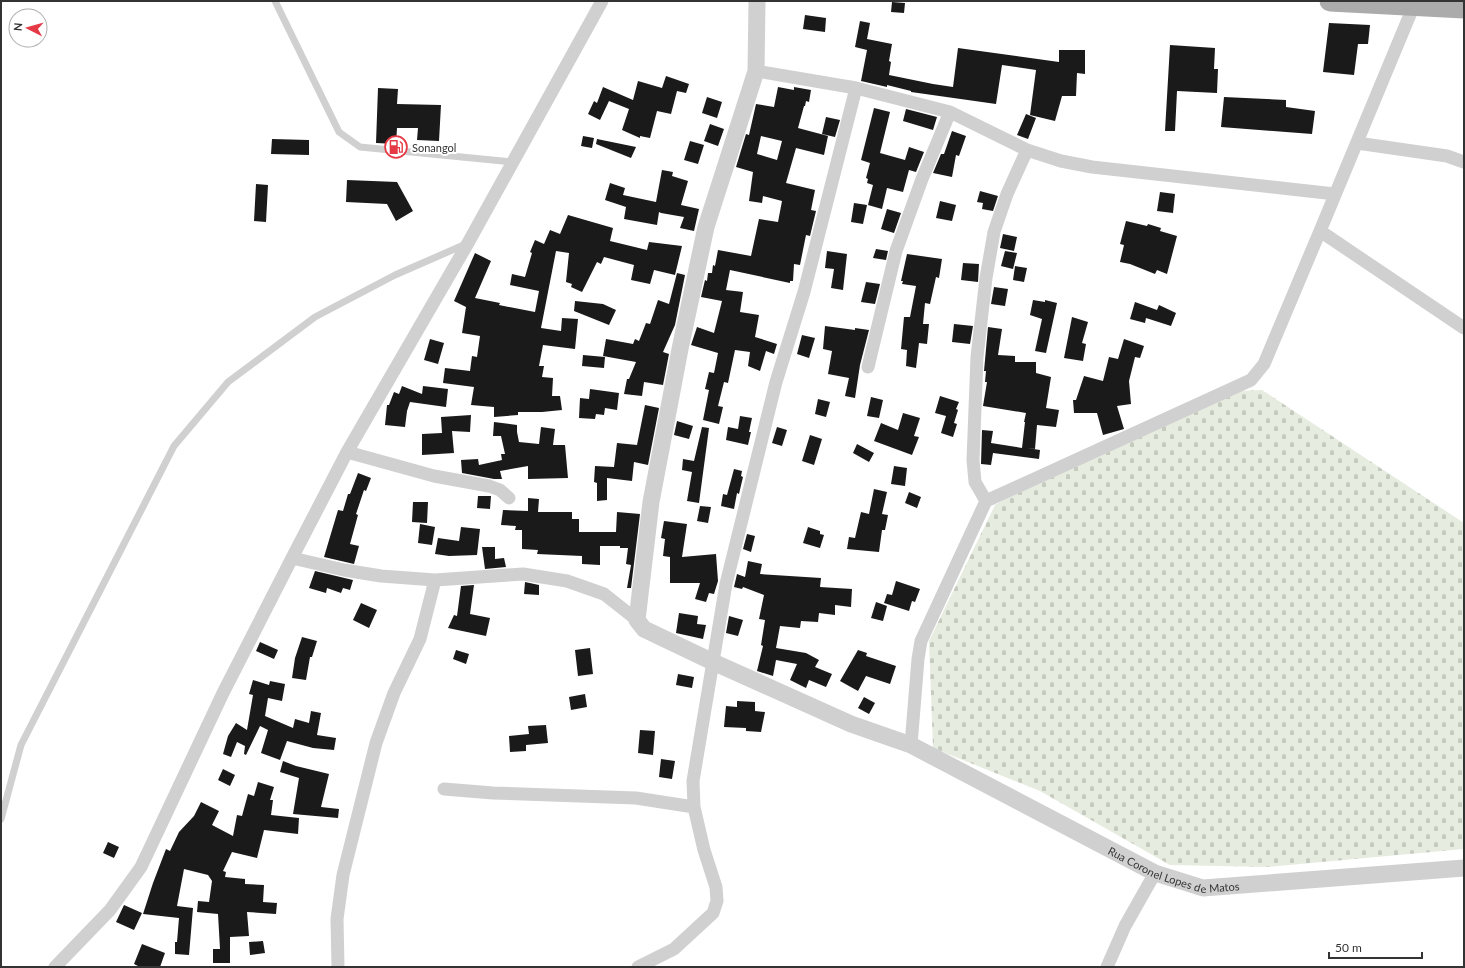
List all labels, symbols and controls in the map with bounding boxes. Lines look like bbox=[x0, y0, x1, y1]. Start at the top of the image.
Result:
north arrow bbox=[8, 8, 48, 48]
text: N bbox=[11, 22, 24, 32]
fuel station icon: Sonangol bbox=[383, 134, 409, 160]
place label: Sonangol bbox=[412, 141, 456, 154]
street label: Rua Coronel Lopes de Matos bbox=[1106, 843, 1240, 895]
scale bar bbox=[1329, 934, 1422, 960]
text: 50 m bbox=[1335, 940, 1362, 955]

